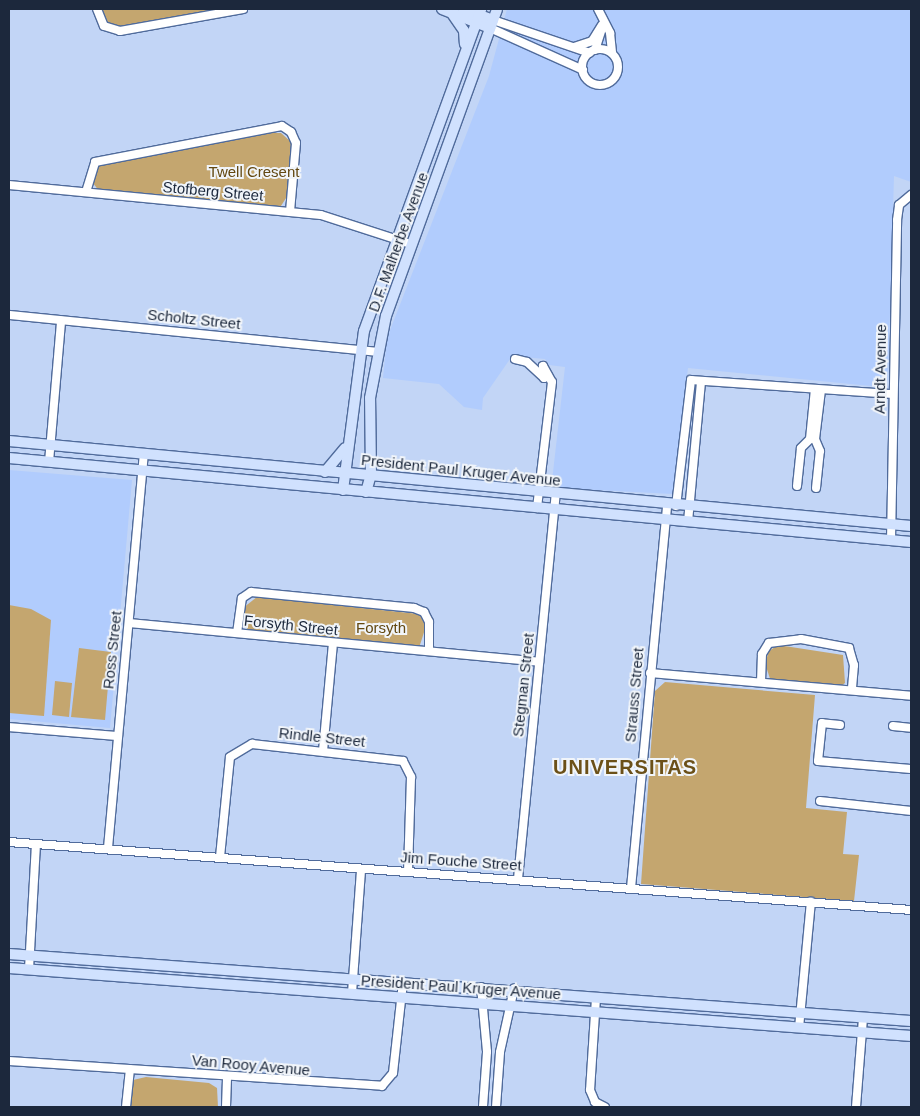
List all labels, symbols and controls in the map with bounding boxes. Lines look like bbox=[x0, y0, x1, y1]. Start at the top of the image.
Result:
park label: Twell Cresent bbox=[209, 163, 299, 181]
street label: D.F. Malherbe Avenue bbox=[364, 169, 432, 315]
street label: Stofberg Street bbox=[162, 178, 264, 204]
street label: Scholtz Street bbox=[147, 305, 241, 333]
street label: Arndt Avenue bbox=[870, 324, 890, 414]
street label: President Paul Kruger Avenue bbox=[360, 451, 562, 489]
street label: Ross Street bbox=[99, 610, 125, 690]
street label: Forsyth Street bbox=[243, 611, 339, 639]
park label: Forsyth bbox=[356, 619, 406, 637]
street label: Stegman Street bbox=[509, 632, 537, 738]
street label: Strauss Street bbox=[621, 647, 647, 743]
street label: Rindle Street bbox=[278, 724, 366, 750]
district label: UNIVERSITAS bbox=[552, 755, 698, 779]
street label: Jim Fouche Street bbox=[400, 848, 522, 874]
street label: President Paul Kruger Avenue bbox=[360, 971, 562, 1003]
street label: Van Rooy Avenue bbox=[191, 1051, 311, 1079]

